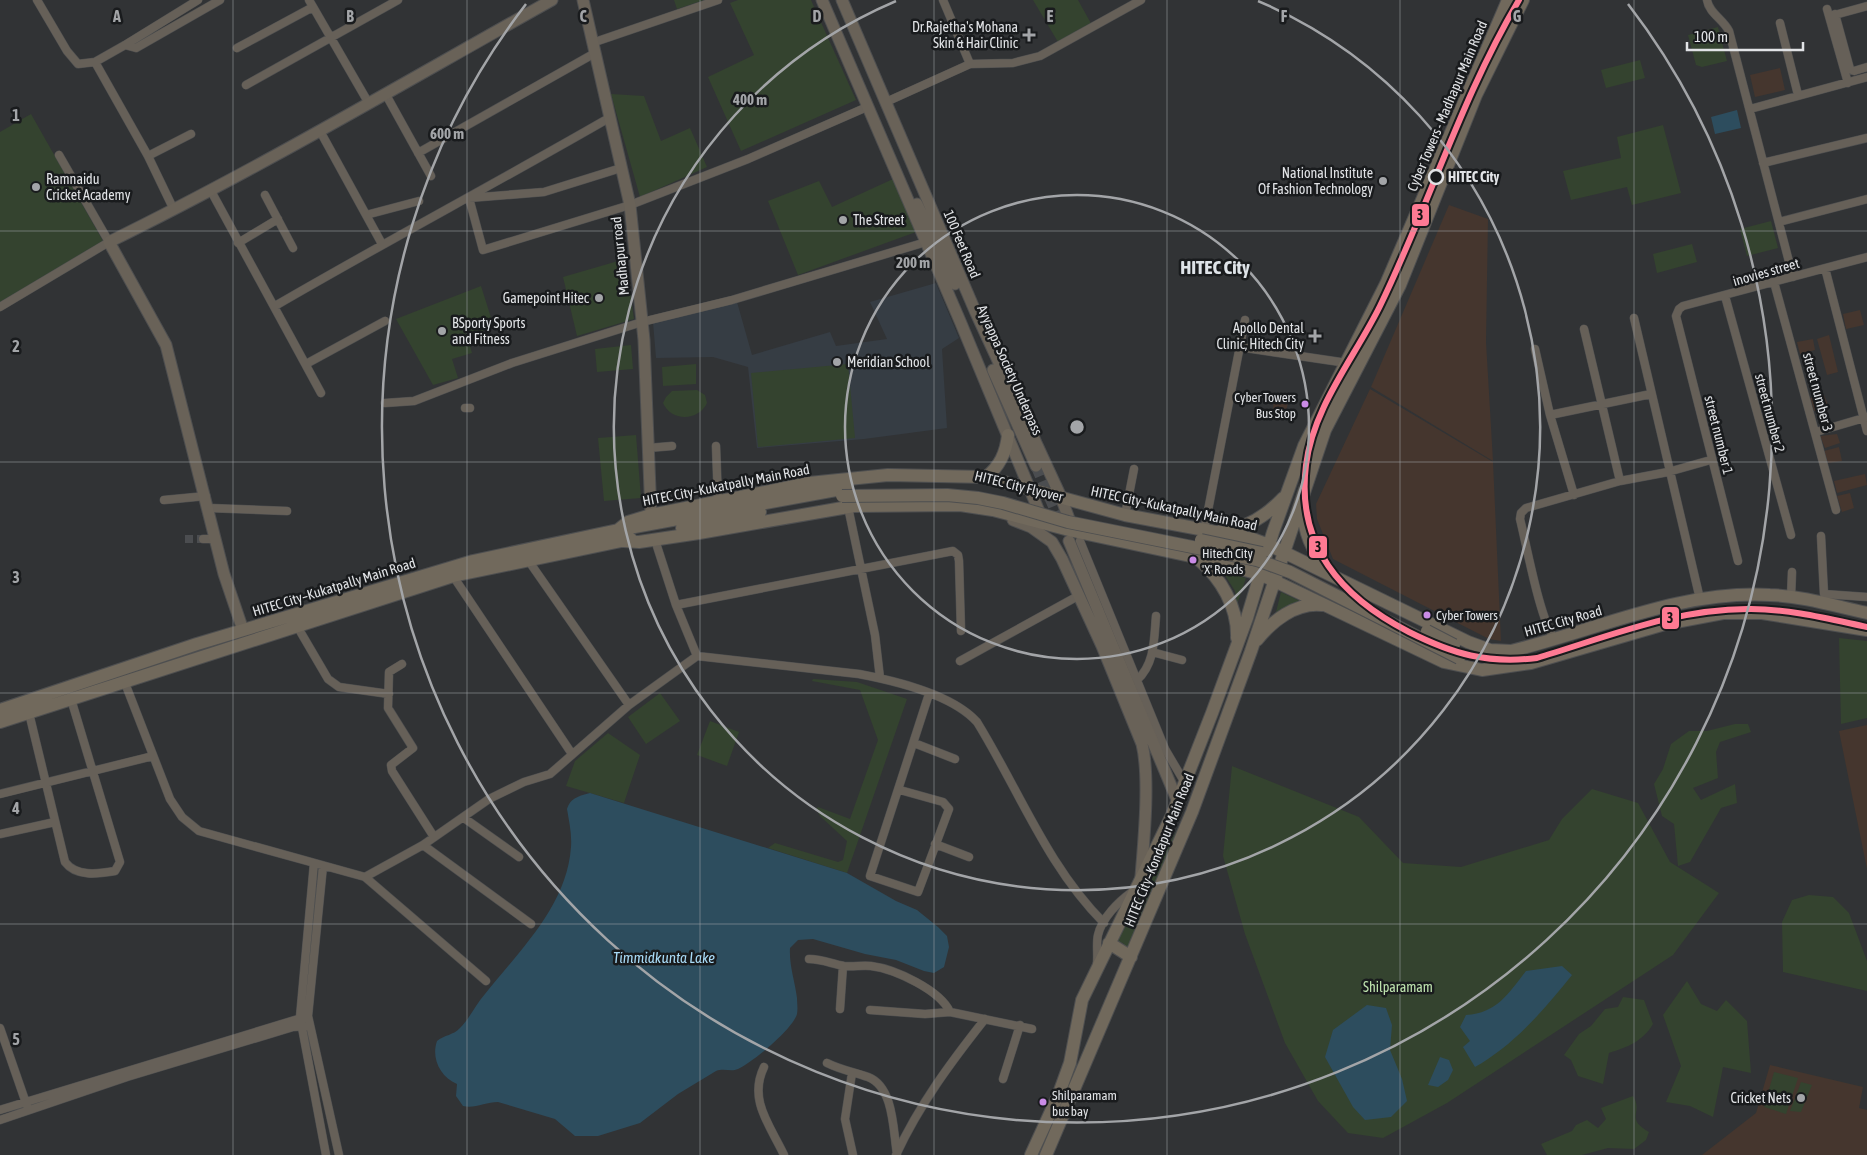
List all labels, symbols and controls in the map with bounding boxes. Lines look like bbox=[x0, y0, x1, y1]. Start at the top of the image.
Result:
text: A bbox=[112, 7, 121, 25]
text: B bbox=[346, 7, 354, 25]
text: C bbox=[579, 7, 587, 25]
text: D bbox=[813, 7, 822, 25]
text: E bbox=[1047, 7, 1054, 25]
text: F bbox=[1281, 7, 1288, 25]
text: G bbox=[1513, 7, 1522, 25]
street label: Cyber Towers - Madhapur Main Road bbox=[1404, 18, 1490, 194]
place label: Dr.Rajetha's Mohana Skin & Hair Clinic bbox=[912, 19, 1019, 51]
scale bar bbox=[1687, 20, 1803, 52]
marker: Dr.Rajetha's Mohana Skin & Hair Clinic bbox=[1022, 28, 1036, 42]
text: 100 m bbox=[1694, 28, 1728, 45]
text: 400 m bbox=[732, 91, 767, 108]
text: 1 bbox=[12, 106, 20, 124]
text: 600 m bbox=[430, 125, 464, 142]
place label: National Institute Of Fashion Technology bbox=[1258, 165, 1373, 197]
marker: HITEC City bbox=[1428, 169, 1444, 185]
place label: HITEC City bbox=[1448, 169, 1500, 185]
place label: Ramnaidu Cricket Academy bbox=[46, 171, 131, 203]
marker: National Institute Of Fashion Technology bbox=[1377, 175, 1389, 187]
marker: Ramnaidu Cricket Academy bbox=[30, 181, 42, 193]
line badge: 3 bbox=[1411, 203, 1430, 227]
text: 3 bbox=[1417, 207, 1423, 223]
street label: 100 Feet Road bbox=[941, 208, 983, 280]
place label: The Street bbox=[853, 212, 905, 228]
marker: The Street bbox=[837, 214, 849, 226]
street label: Madhapur road bbox=[608, 216, 632, 296]
text: 200 m bbox=[896, 254, 930, 271]
street label: inovies street bbox=[1731, 255, 1801, 289]
district label: HITEC City bbox=[1180, 256, 1250, 278]
place label: Gamepoint Hitec bbox=[503, 290, 590, 306]
marker: Gamepoint Hitec bbox=[593, 292, 605, 304]
street label: Ayyappa Society Underpass bbox=[974, 303, 1046, 438]
place label: BSporty Sports and Fitness bbox=[452, 315, 526, 347]
place label: Apollo Dental Clinic, Hitech City bbox=[1216, 320, 1304, 352]
marker: BSporty Sports and Fitness bbox=[436, 325, 448, 337]
marker: Apollo Dental Clinic, Hitech City bbox=[1308, 329, 1322, 343]
text: 2 bbox=[12, 337, 20, 355]
street label: street number 3 bbox=[1800, 351, 1836, 433]
place label: Meridian School bbox=[847, 354, 930, 370]
marker: Meridian School bbox=[831, 356, 843, 368]
street label: street number 2 bbox=[1752, 372, 1788, 454]
place label: Cyber Towers Bus Stop bbox=[1234, 390, 1296, 421]
street label: street number 1 bbox=[1701, 394, 1737, 476]
marker: Cyber Towers Bus Stop bbox=[1300, 399, 1310, 409]
centre of rings bbox=[1068, 418, 1086, 436]
street label: HITEC City–Kukatpally Main Road bbox=[641, 461, 811, 509]
street label: HITEC City Flyover bbox=[973, 467, 1066, 505]
street label: HITEC City–Kukatpally Main Road bbox=[1089, 483, 1259, 533]
line badge: 3 bbox=[1308, 535, 1328, 559]
text: 3 bbox=[1315, 539, 1321, 555]
place label: Hitech City 'X' Roads bbox=[1202, 546, 1253, 577]
street label: HITEC City–Kukatpally Main Road bbox=[250, 555, 418, 619]
marker: Hitech City 'X' Roads bbox=[1188, 555, 1198, 565]
text: 3 bbox=[12, 568, 20, 586]
street label: HITEC City Road bbox=[1522, 602, 1604, 640]
line badge: 3 bbox=[1661, 606, 1680, 630]
place label: Cyber Towers bbox=[1436, 608, 1498, 623]
marker: Cyber Towers bbox=[1422, 610, 1432, 620]
text: 3 bbox=[1667, 610, 1673, 626]
street label: HITEC City–Kondapur Main Road bbox=[1121, 771, 1197, 929]
text: 4 bbox=[11, 799, 20, 817]
water label: Timmidkunta Lake bbox=[613, 949, 715, 966]
park label: Shilparamam bbox=[1363, 979, 1433, 995]
text: 5 bbox=[12, 1030, 20, 1048]
place label: Shilparamam bus bay bbox=[1052, 1088, 1117, 1119]
place label: Cricket Nets bbox=[1730, 1090, 1791, 1106]
marker: Cricket Nets bbox=[1795, 1092, 1807, 1104]
marker: Shilparamam bus bay bbox=[1038, 1097, 1048, 1107]

